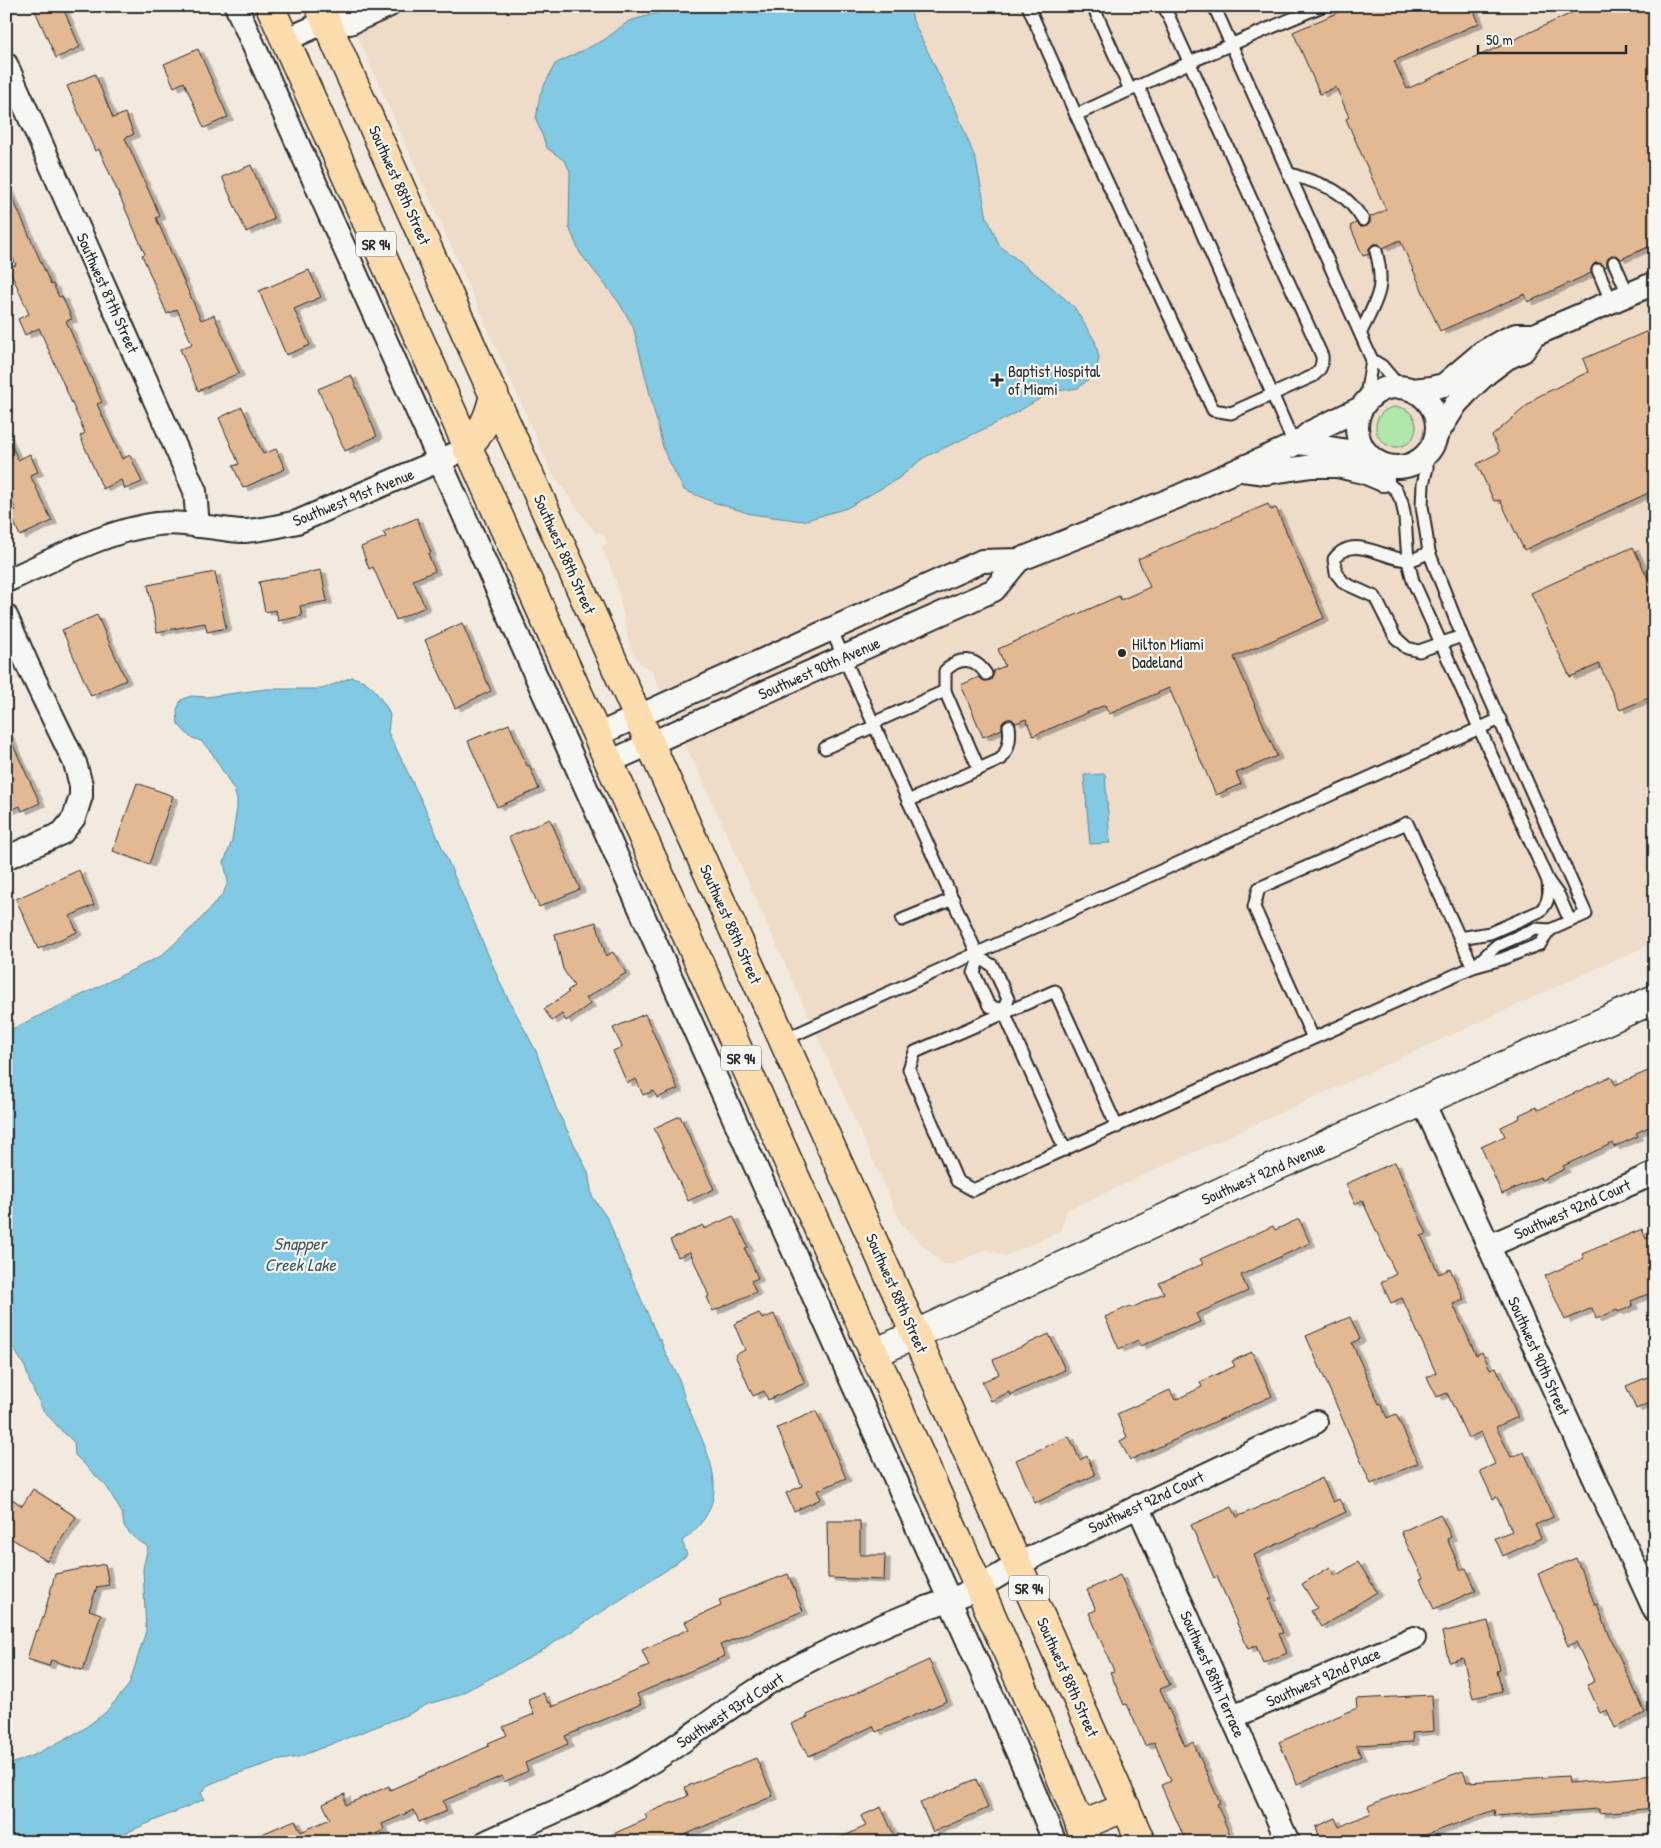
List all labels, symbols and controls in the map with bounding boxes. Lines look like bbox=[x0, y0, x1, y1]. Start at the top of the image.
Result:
scale bar bbox=[1478, 22, 1626, 54]
text: 50 m bbox=[1486, 29, 1513, 50]
street label: Southwest 88th Street bbox=[364, 122, 436, 249]
street label: Southwest 87th Street bbox=[72, 229, 145, 357]
road number: SR 94 bbox=[356, 232, 396, 256]
place label: Baptist Hospital of Miami bbox=[1008, 360, 1101, 400]
marker: Baptist Hospital of Miami bbox=[990, 373, 1004, 387]
street label: Southwest 91st Avenue bbox=[289, 462, 418, 531]
street label: Southwest 88th Street bbox=[529, 491, 601, 618]
street label: Southwest 90th Avenue bbox=[755, 631, 884, 705]
place label: Hilton Miami Dadeland bbox=[1132, 633, 1204, 673]
marker: Hilton Miami Dadeland bbox=[1116, 647, 1128, 659]
street label: Southwest 88th Street bbox=[695, 861, 767, 988]
road number: SR 94 bbox=[721, 1046, 761, 1070]
street label: Southwest 92nd Avenue bbox=[1198, 1136, 1329, 1210]
street label: Southwest 92nd Court bbox=[1510, 1173, 1634, 1245]
street label: Southwest 88th Street bbox=[861, 1230, 933, 1357]
water label: Snapper Creek Lake bbox=[264, 1231, 336, 1277]
street label: Southwest 90th Street bbox=[1503, 1293, 1575, 1419]
street label: Southwest 92nd Court bbox=[1085, 1465, 1208, 1538]
road number: SR 94 bbox=[1009, 1576, 1049, 1600]
street label: Southwest 88th Terrace bbox=[1175, 1607, 1251, 1741]
street label: Southwest 88th Street bbox=[1032, 1614, 1104, 1741]
street label: Southwest 92nd Place bbox=[1262, 1642, 1384, 1712]
street label: Southwest 93rd Court bbox=[672, 1667, 788, 1753]

